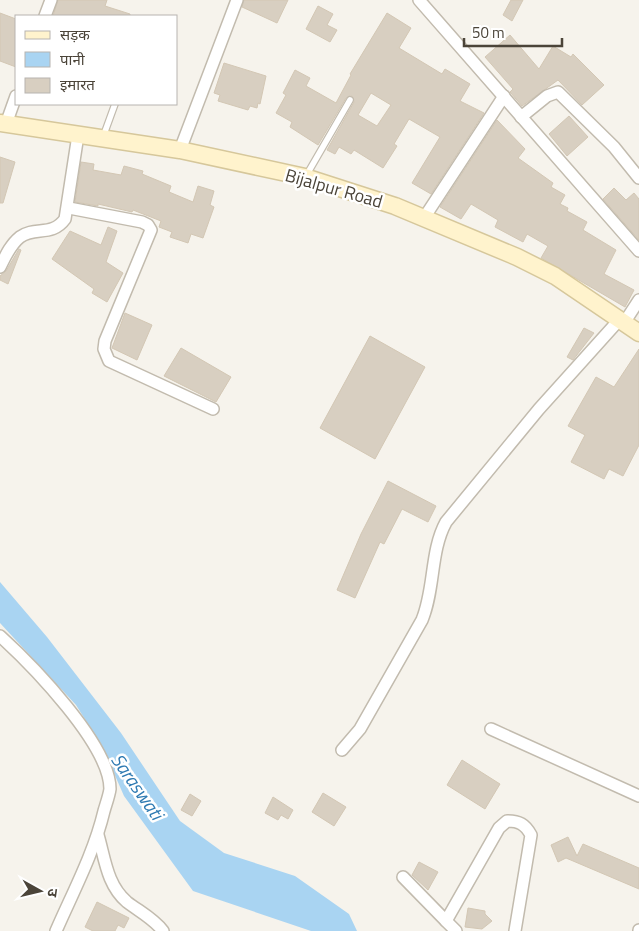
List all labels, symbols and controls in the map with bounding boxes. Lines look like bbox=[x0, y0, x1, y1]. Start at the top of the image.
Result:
legend bbox=[15, 15, 178, 105]
scale bar bbox=[464, 15, 562, 47]
text: 50 m bbox=[472, 21, 505, 44]
text: सड़क bbox=[60, 23, 90, 46]
text: पानी bbox=[60, 48, 86, 71]
text: इमारत bbox=[60, 73, 95, 96]
street label: Bijalpur Road bbox=[282, 161, 386, 215]
water label: Saraswati bbox=[104, 747, 173, 827]
north arrow bbox=[15, 866, 65, 916]
text: उ bbox=[42, 887, 64, 899]

